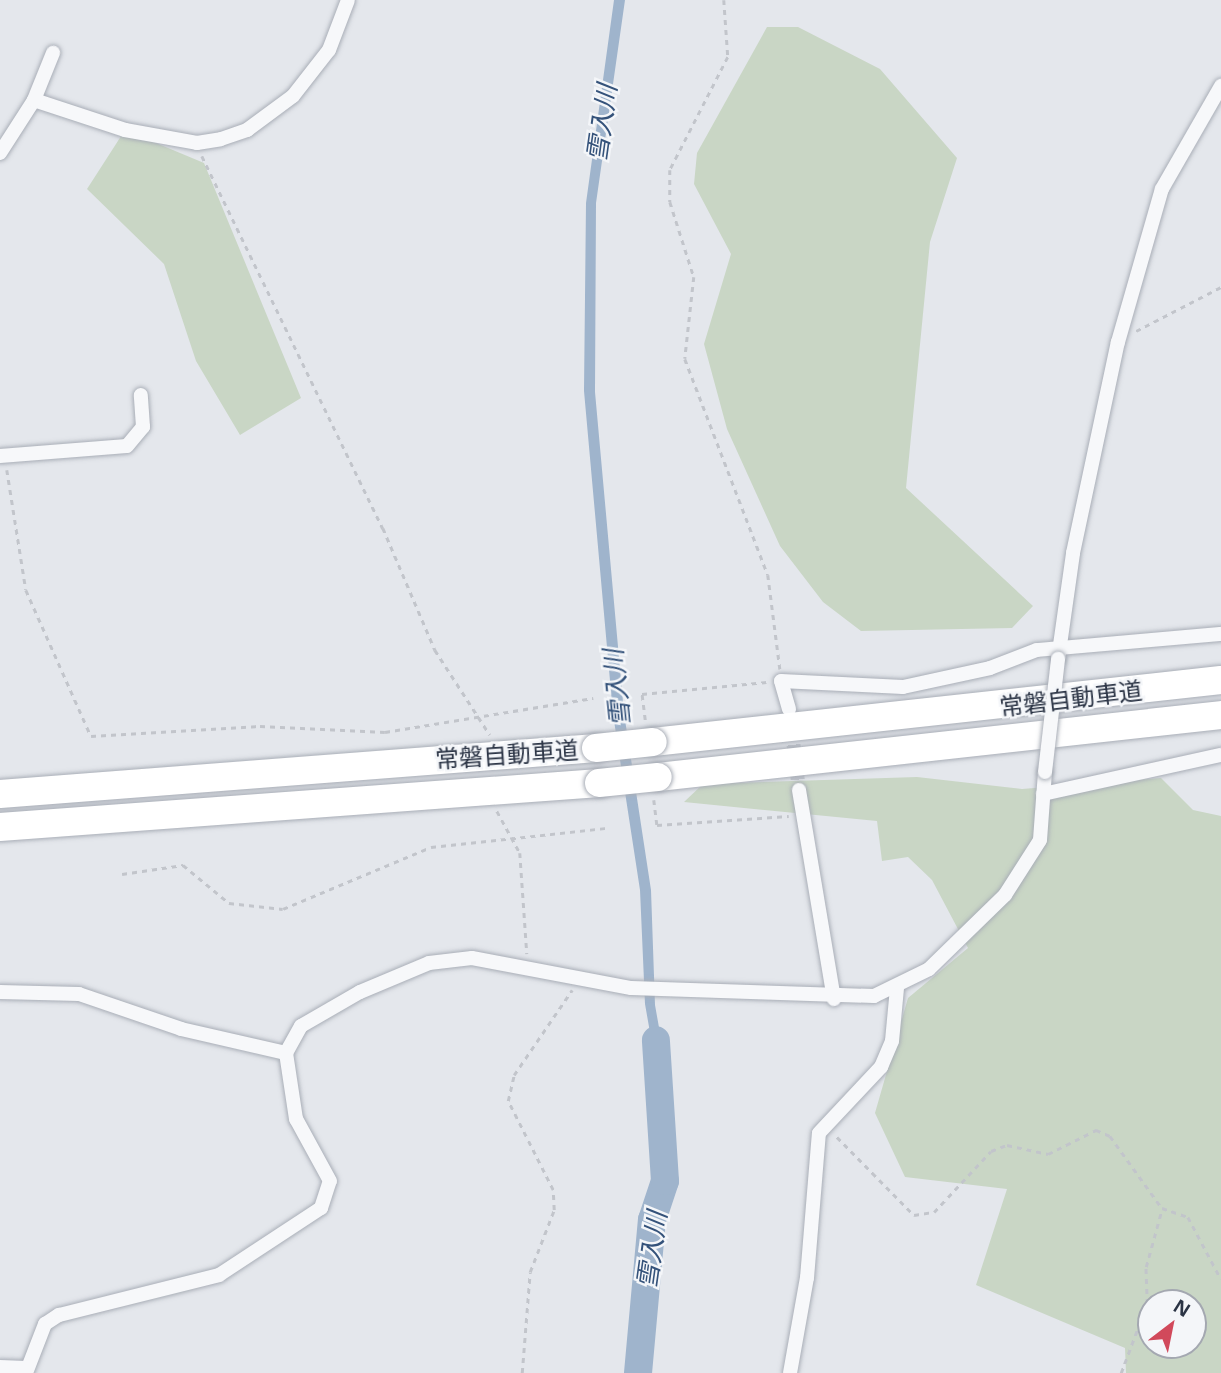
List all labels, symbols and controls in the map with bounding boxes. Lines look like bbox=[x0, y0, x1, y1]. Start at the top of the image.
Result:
water label: 雪入川 bbox=[581, 82, 623, 164]
water label: 雪入川 bbox=[597, 648, 637, 728]
street label: 常磐自動車道 bbox=[998, 675, 1144, 721]
street label: 常磐自動車道 bbox=[434, 735, 580, 773]
water label: 雪入川 bbox=[631, 1209, 673, 1291]
north arrow bbox=[1137, 1289, 1207, 1359]
text: N bbox=[1169, 1293, 1196, 1323]

